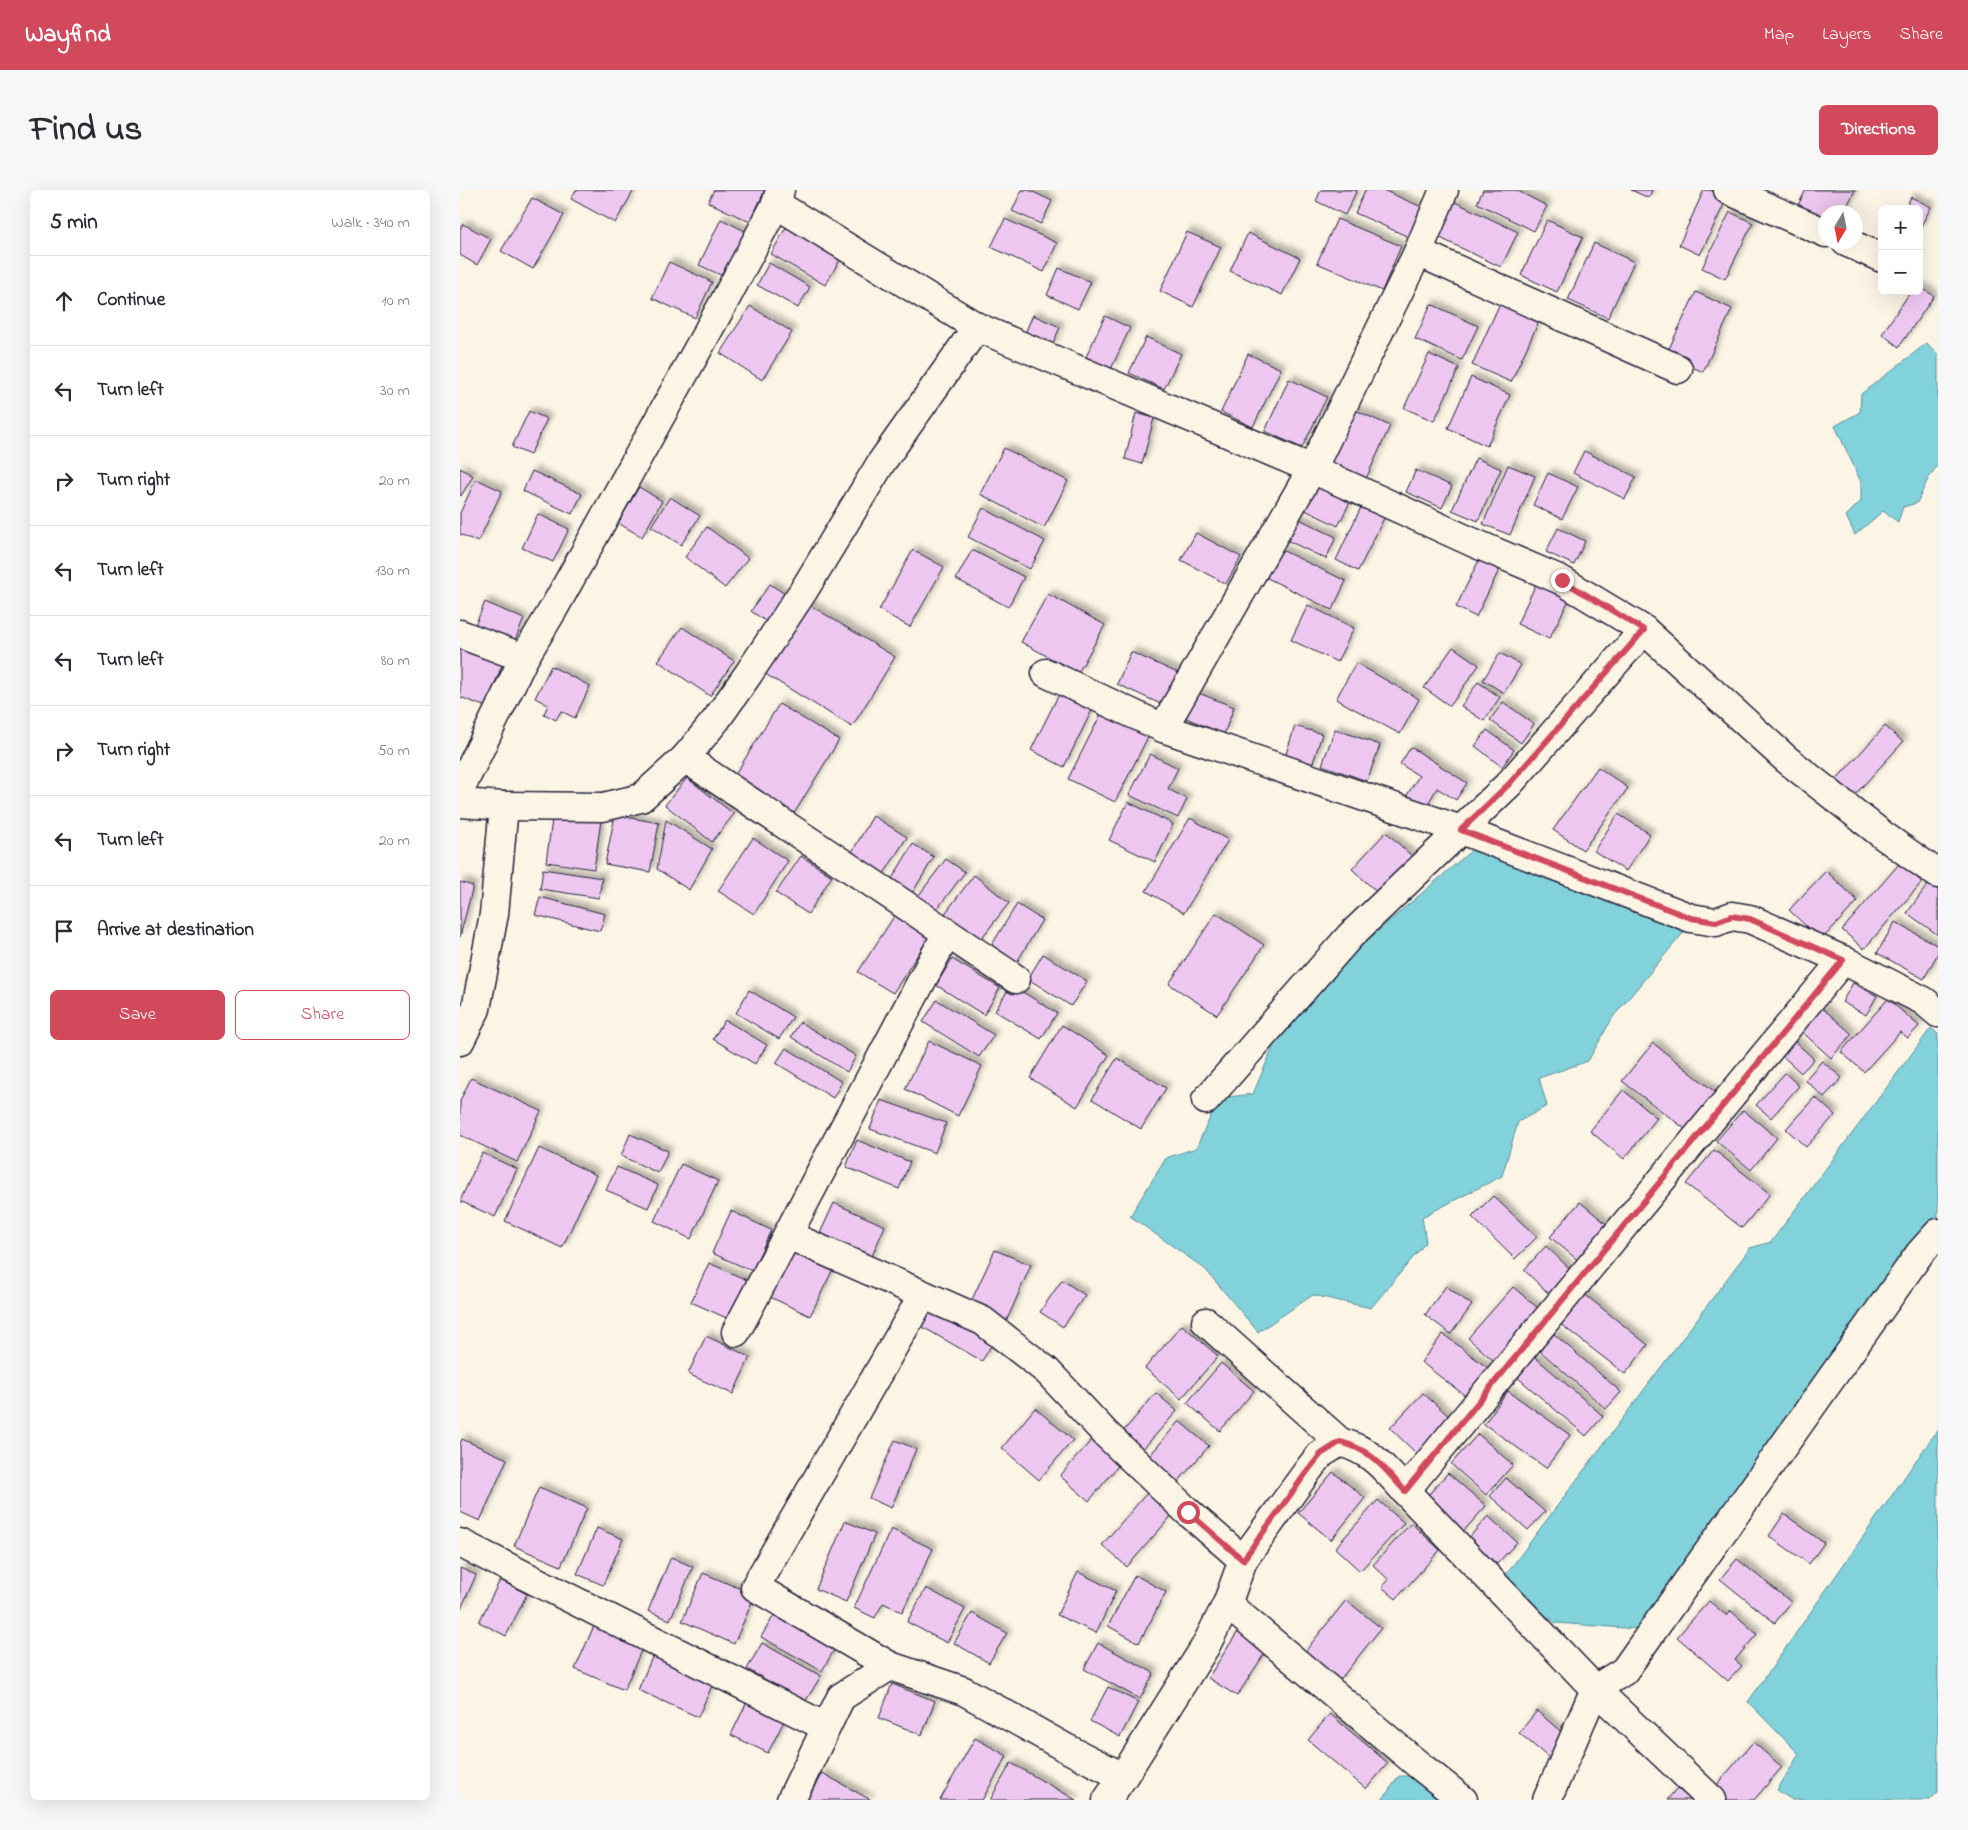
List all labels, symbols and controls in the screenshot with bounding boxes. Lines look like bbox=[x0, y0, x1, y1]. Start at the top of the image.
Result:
text: Wayfind bbox=[25, 18, 111, 53]
text: Map bbox=[1764, 22, 1794, 48]
text: Layers bbox=[1822, 22, 1872, 48]
text: Share bbox=[1900, 22, 1943, 48]
text: Find us bbox=[30, 105, 142, 156]
button: Directions bbox=[1819, 105, 1938, 155]
north arrow bbox=[1818, 205, 1863, 250]
map controls bbox=[1878, 205, 1923, 295]
button: + bbox=[1878, 205, 1923, 250]
text: 5 min bbox=[50, 208, 98, 238]
text: Walk · 340 m bbox=[331, 211, 410, 235]
button: − bbox=[1878, 250, 1923, 295]
icon: ahead bbox=[50, 287, 78, 315]
text: Continue bbox=[97, 287, 165, 314]
text: 10 m bbox=[382, 289, 410, 313]
icon: left bbox=[50, 377, 78, 405]
text: Turn left bbox=[97, 377, 164, 404]
text: 30 m bbox=[380, 379, 410, 403]
icon: right bbox=[50, 467, 78, 495]
text: Turn right bbox=[97, 467, 170, 494]
text: 20 m bbox=[379, 469, 410, 493]
icon: left bbox=[50, 557, 78, 585]
text: Turn left bbox=[97, 557, 164, 584]
text: 130 m bbox=[375, 559, 410, 583]
route end bbox=[1551, 569, 1574, 592]
icon: left bbox=[50, 647, 78, 675]
text: Turn left bbox=[97, 647, 164, 674]
text: 80 m bbox=[381, 649, 410, 673]
icon: right bbox=[50, 737, 78, 765]
text: Turn right bbox=[97, 737, 170, 764]
text: 50 m bbox=[378, 739, 410, 763]
icon: left bbox=[50, 827, 78, 855]
text: Turn left bbox=[97, 827, 164, 854]
text: 20 m bbox=[379, 829, 410, 853]
icon: arrive bbox=[50, 917, 78, 945]
text: Arrive at destination bbox=[97, 917, 254, 944]
button: Save bbox=[50, 990, 225, 1040]
button: Share bbox=[235, 990, 410, 1040]
route start bbox=[1177, 1501, 1200, 1524]

